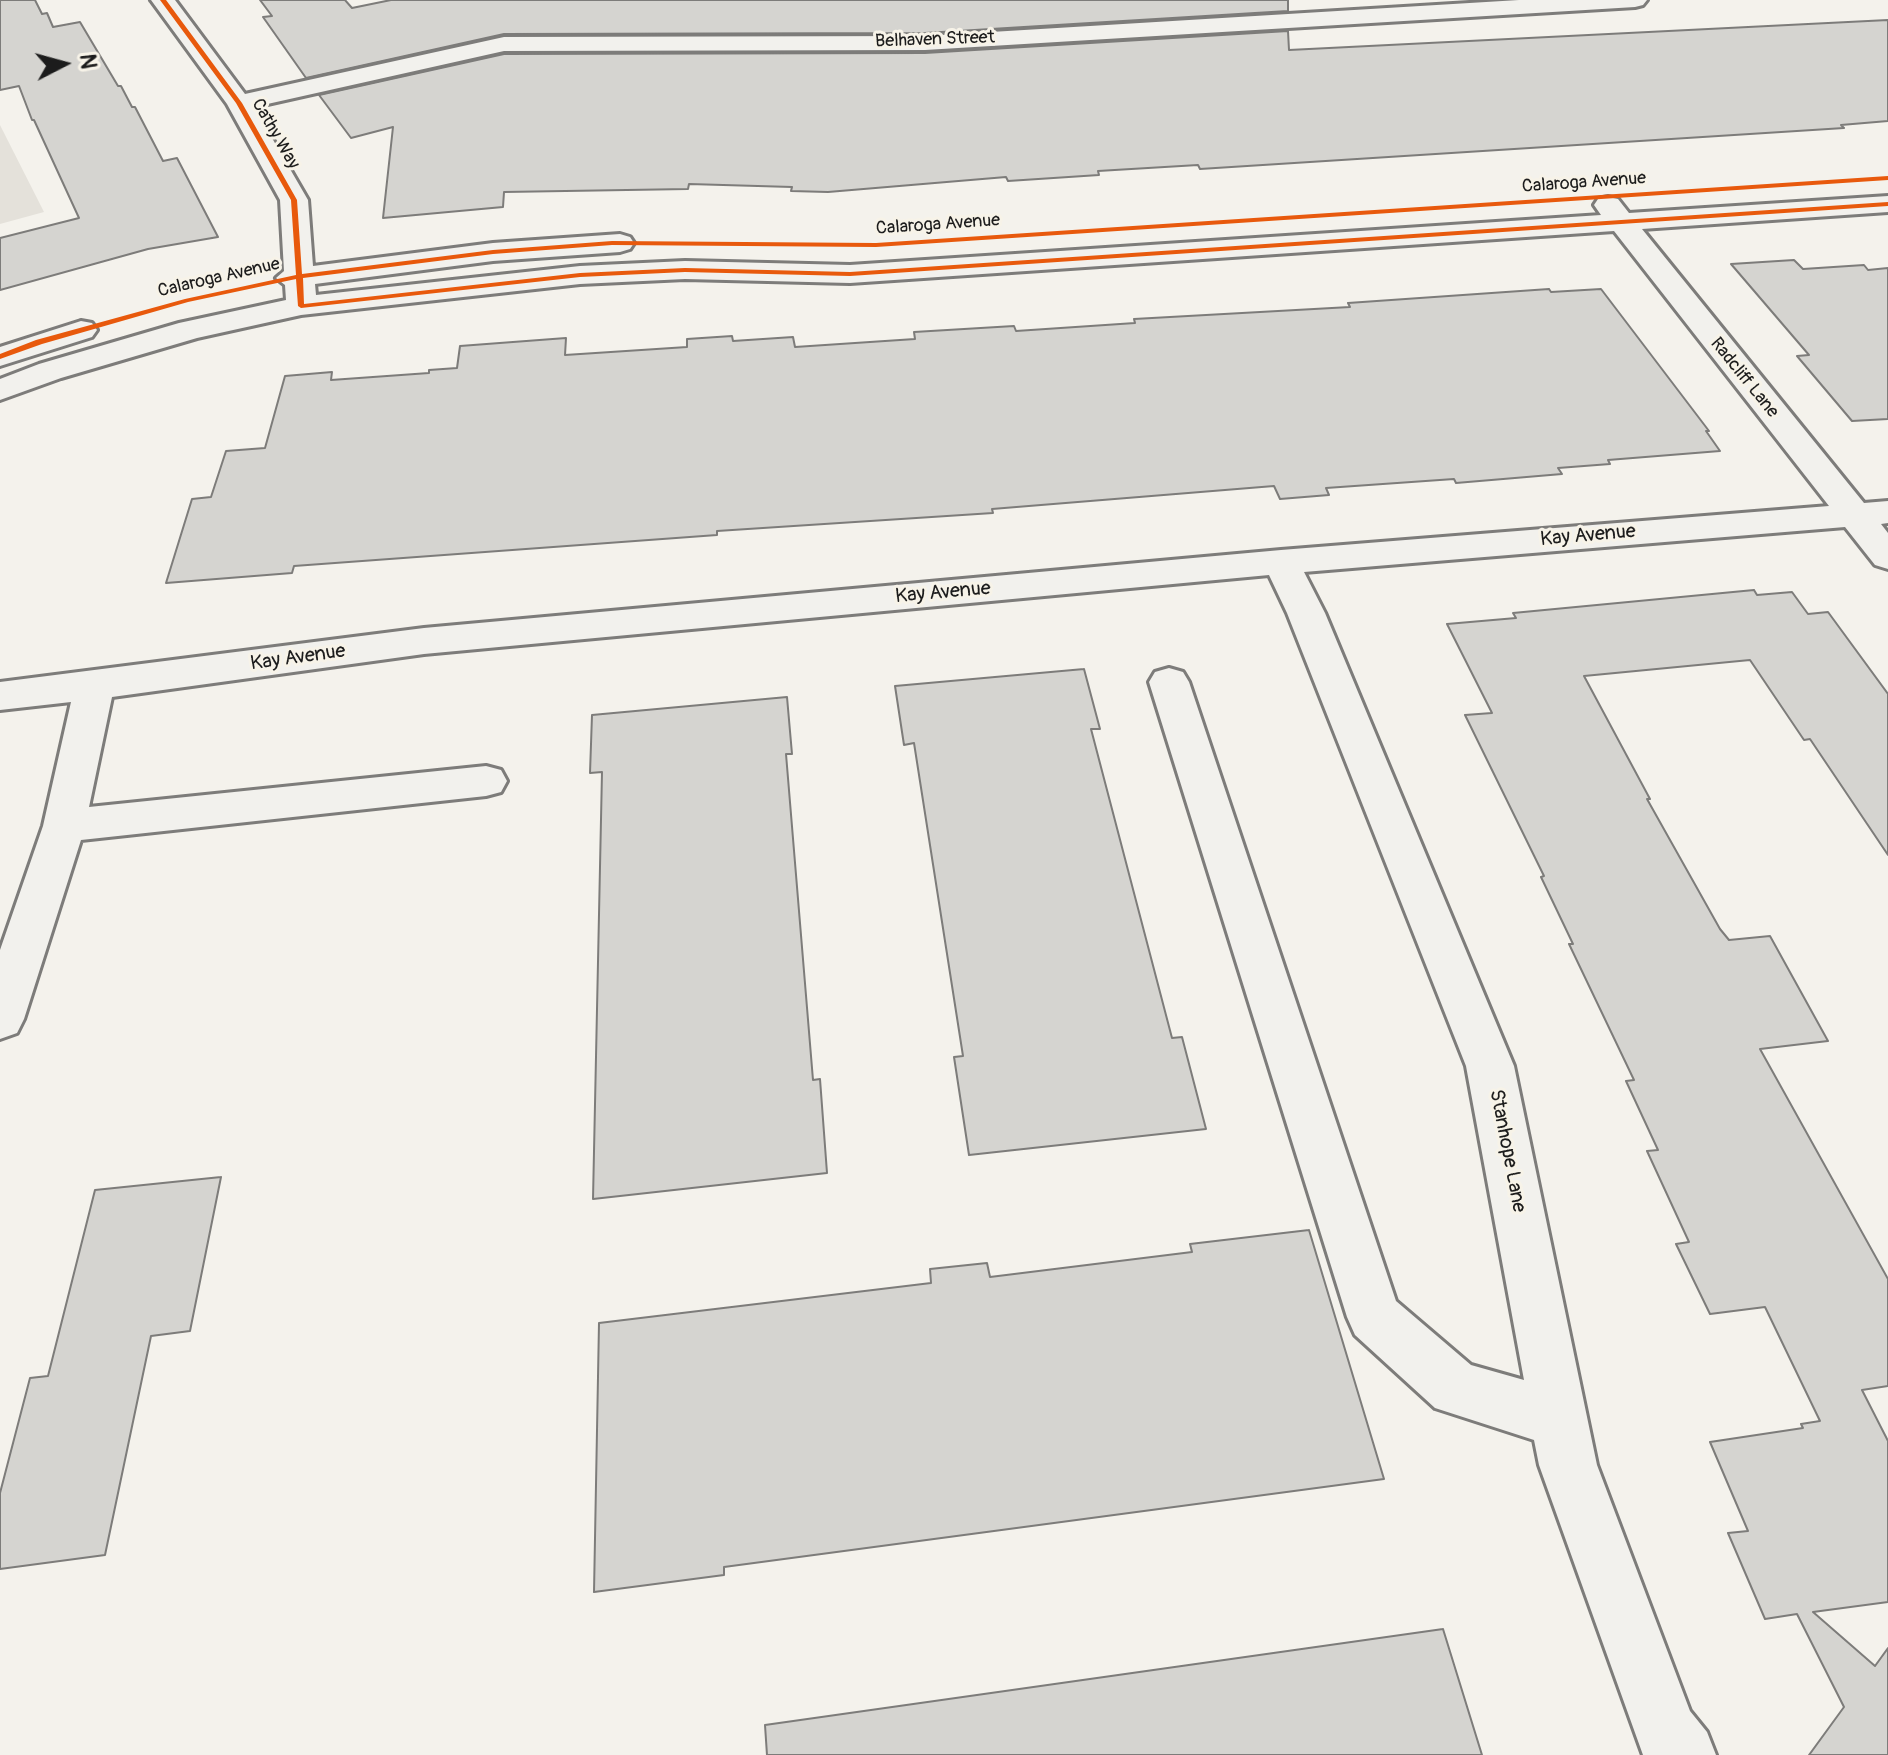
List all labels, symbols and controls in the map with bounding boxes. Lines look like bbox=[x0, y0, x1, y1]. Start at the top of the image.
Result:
north arrow bbox=[24, 24, 104, 104]
street label: Belhaven Street bbox=[875, 27, 995, 53]
text: N bbox=[73, 53, 103, 70]
street label: Cathy Way bbox=[246, 95, 304, 173]
street label: Calaroga Avenue bbox=[1521, 168, 1647, 198]
street label: Calaroga Avenue bbox=[875, 210, 1001, 240]
street label: Calaroga Avenue bbox=[156, 253, 282, 303]
street label: Radcliff Lane bbox=[1705, 334, 1783, 422]
street label: Kay Avenue bbox=[1539, 520, 1637, 552]
street label: Kay Avenue bbox=[894, 577, 992, 609]
street label: Kay Avenue bbox=[249, 639, 347, 677]
street label: Stanhope Lane bbox=[1483, 1087, 1531, 1215]

